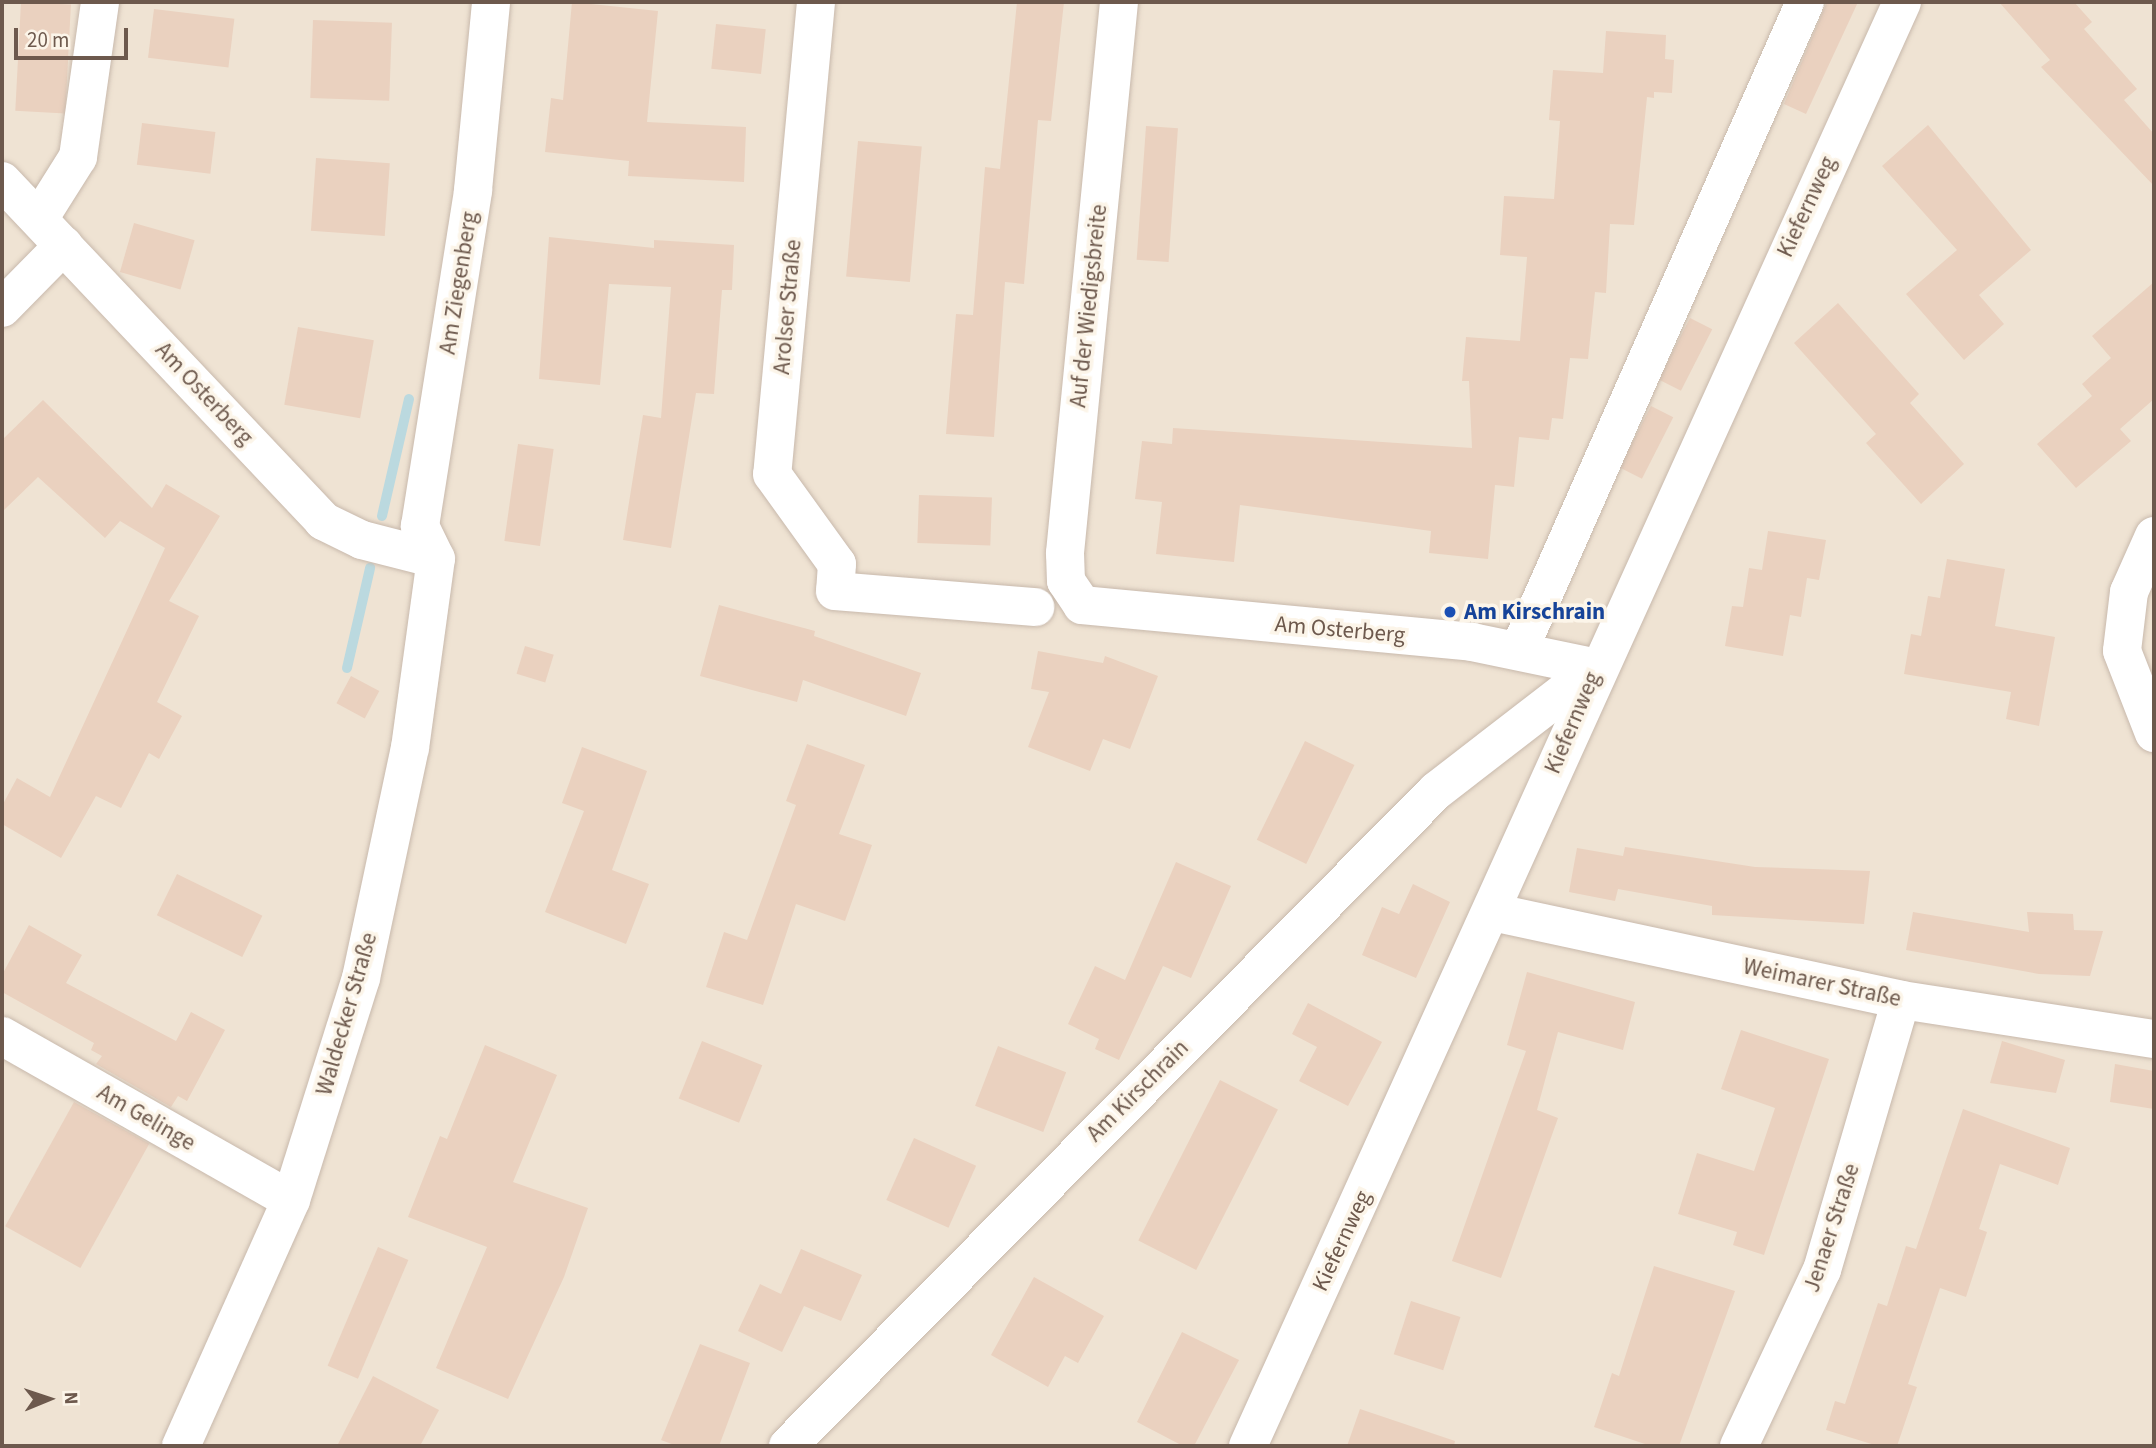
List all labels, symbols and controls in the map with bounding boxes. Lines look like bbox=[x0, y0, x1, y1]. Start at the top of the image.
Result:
scale bar bbox=[18, 14, 131, 58]
text: 20 m bbox=[27, 25, 69, 55]
street label: Kiefernweg bbox=[1772, 152, 1842, 262]
street label: Auf der Wiedigsbreite bbox=[1065, 203, 1113, 409]
street label: Am Ziegenberg bbox=[434, 210, 484, 356]
street label: Arolser Straße bbox=[768, 238, 808, 376]
street label: Am Osterberg bbox=[149, 337, 259, 451]
place label: Am Kirschrain bbox=[1464, 598, 1605, 626]
marker: Am Kirschrain bbox=[1442, 604, 1458, 620]
street label: Am Osterberg bbox=[1274, 611, 1406, 649]
street label: Kiefernweg bbox=[1539, 668, 1607, 778]
street label: Waldecker Straße bbox=[311, 929, 383, 1099]
street label: Weimarer Straße bbox=[1741, 953, 1903, 1013]
street label: Am Kirschrain bbox=[1081, 1034, 1195, 1148]
street label: Am Gelinge bbox=[92, 1079, 200, 1157]
street label: Jenaer Straße bbox=[1798, 1160, 1866, 1296]
street label: Kiefernweg bbox=[1307, 1186, 1377, 1296]
north arrow bbox=[14, 1364, 84, 1434]
text: N bbox=[57, 1391, 84, 1405]

